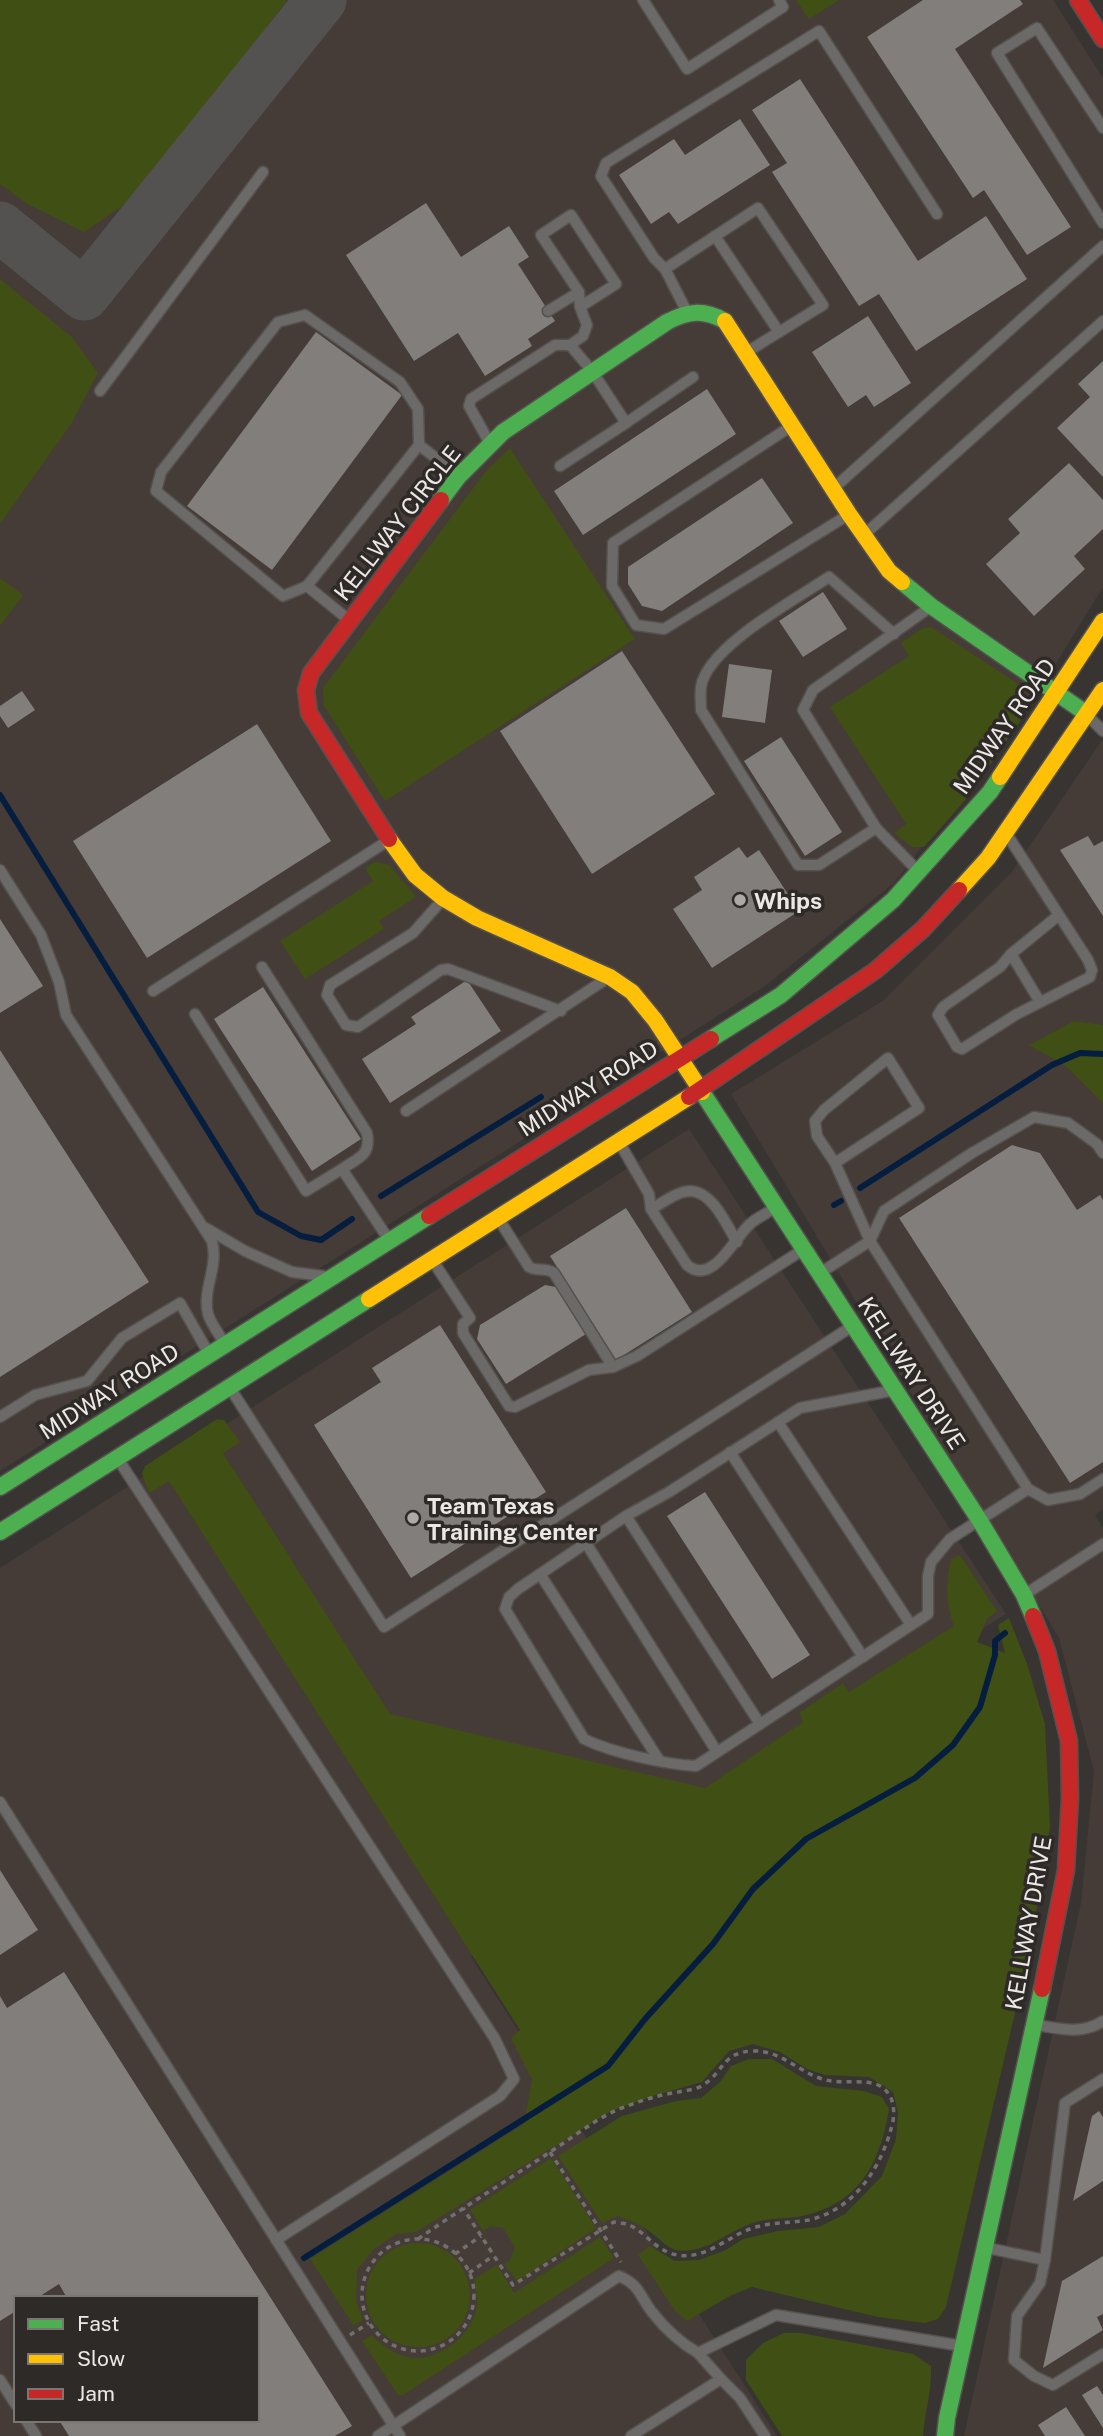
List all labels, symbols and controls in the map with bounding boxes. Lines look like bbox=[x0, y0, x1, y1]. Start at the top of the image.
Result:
street label: KELLWAY CIRCLE bbox=[328, 440, 466, 606]
street label: MIDWAY ROAD bbox=[947, 653, 1061, 799]
place label: Whips bbox=[754, 887, 822, 914]
marker: Whips bbox=[732, 892, 748, 908]
street label: MIDWAY ROAD bbox=[513, 1034, 663, 1142]
street label: KELLWAY DRIVE bbox=[853, 1292, 971, 1454]
street label: MIDWAY ROAD bbox=[34, 1337, 184, 1445]
place label: Team Texas Training Center bbox=[427, 1492, 597, 1545]
marker: Team Texas Training Center bbox=[405, 1510, 421, 1526]
street label: KELLWAY DRIVE bbox=[999, 1834, 1057, 2012]
legend bbox=[14, 2296, 259, 2422]
text: Fast bbox=[77, 2311, 119, 2336]
text: Slow bbox=[77, 2346, 125, 2371]
text: Jam bbox=[77, 2381, 115, 2406]

